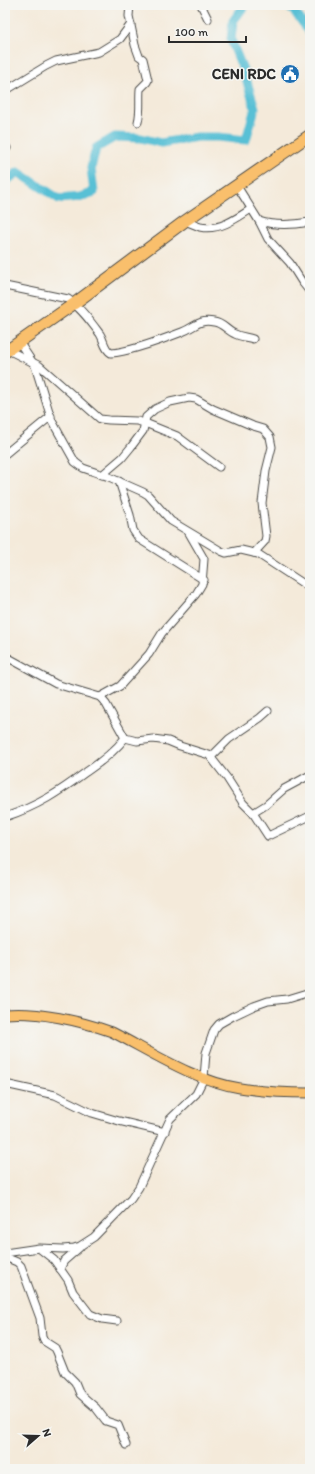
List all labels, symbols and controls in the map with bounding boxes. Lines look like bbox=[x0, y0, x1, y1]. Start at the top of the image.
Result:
scale bar bbox=[169, 18, 246, 44]
text: 100 m bbox=[175, 25, 208, 39]
public building icon: CENI RDC bbox=[279, 63, 301, 85]
place label: CENI RDC bbox=[212, 65, 276, 83]
north arrow bbox=[18, 1416, 58, 1456]
text: N bbox=[40, 1427, 54, 1438]

